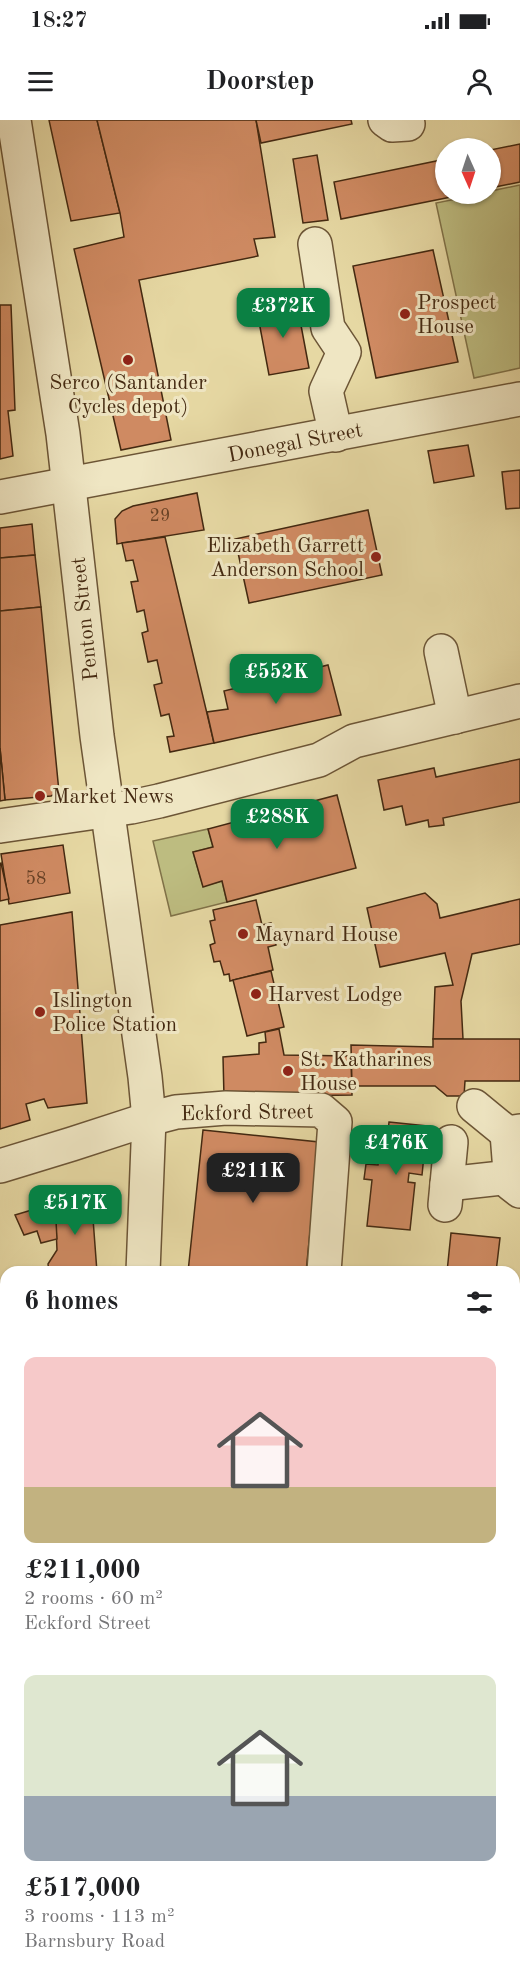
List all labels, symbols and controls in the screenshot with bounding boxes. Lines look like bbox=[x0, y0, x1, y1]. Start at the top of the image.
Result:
text: 18:27 bbox=[30, 10, 87, 32]
icon: menu bbox=[24, 65, 57, 98]
icon: person bbox=[463, 65, 496, 98]
text: Doorstep bbox=[205, 68, 315, 95]
north arrow bbox=[435, 138, 501, 204]
map controls bbox=[435, 138, 501, 204]
pin: £372K bbox=[241, 288, 325, 339]
place label: Prospect House bbox=[417, 293, 496, 338]
text: £372K bbox=[251, 297, 315, 317]
marker: Prospect House bbox=[398, 307, 412, 321]
marker: Serco (Santander Cycles depot) bbox=[121, 353, 135, 367]
place label: Serco (Santander Cycles depot) bbox=[49, 373, 207, 418]
street label: Donegal Street bbox=[226, 420, 364, 467]
house number: 29 bbox=[150, 507, 170, 525]
place label: Elizabeth Garrett Anderson School bbox=[206, 536, 364, 581]
marker: Elizabeth Garrett Anderson School bbox=[369, 550, 383, 564]
street label: Penton Street bbox=[69, 556, 102, 682]
pin: £552K bbox=[234, 654, 318, 705]
text: £552K bbox=[244, 663, 308, 683]
place label: Market News bbox=[52, 787, 174, 808]
marker: Market News bbox=[33, 789, 47, 803]
pin: £288K bbox=[235, 799, 319, 850]
text: £288K bbox=[245, 808, 309, 828]
house number: 58 bbox=[26, 870, 46, 888]
place label: Maynard House bbox=[255, 925, 398, 946]
marker: Maynard House bbox=[236, 927, 250, 941]
place label: Harvest Lodge bbox=[268, 985, 402, 1006]
marker: Harvest Lodge bbox=[249, 987, 263, 1001]
place label: Islington Police Station bbox=[52, 991, 177, 1036]
marker: Islington Police Station bbox=[33, 1005, 47, 1019]
place label: St. Katharines House bbox=[300, 1050, 432, 1095]
marker: St. Katharines House bbox=[281, 1064, 295, 1078]
street label: Eckford Street bbox=[180, 1102, 314, 1125]
pin: £476K bbox=[354, 1125, 438, 1176]
text: £476K bbox=[364, 1134, 428, 1154]
pin: £211K bbox=[211, 1153, 295, 1204]
text: £211K bbox=[221, 1162, 285, 1182]
pin: £517K bbox=[33, 1185, 117, 1236]
text: £517K bbox=[43, 1194, 107, 1214]
icon: filters bbox=[463, 1286, 496, 1319]
text: 6 homes bbox=[24, 1289, 118, 1315]
icon: home bbox=[206, 1396, 314, 1504]
text: £211,000 bbox=[24, 1558, 140, 1584]
text: 2 rooms · 60 m² bbox=[24, 1589, 163, 1609]
text: Eckford Street bbox=[24, 1614, 151, 1634]
icon: home bbox=[206, 1714, 314, 1822]
text: £517,000 bbox=[24, 1876, 140, 1902]
text: 3 rooms · 113 m² bbox=[24, 1907, 174, 1927]
text: Barnsbury Road bbox=[24, 1932, 165, 1952]

